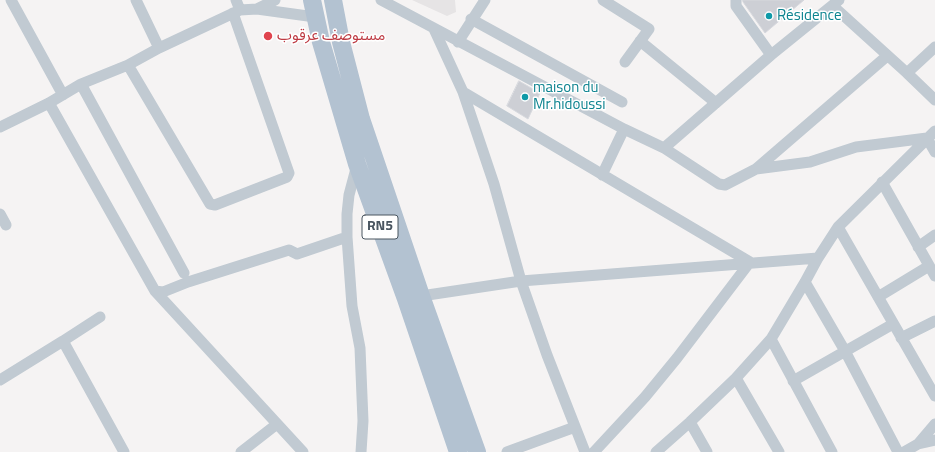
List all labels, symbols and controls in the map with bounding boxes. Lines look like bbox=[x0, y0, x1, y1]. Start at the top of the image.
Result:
place label: Résidence bbox=[777, 7, 842, 25]
marker: Résidence bbox=[764, 11, 774, 21]
place label: مستوصف عرقوب bbox=[277, 27, 385, 45]
marker: مستوصف عرقوب bbox=[262, 30, 274, 42]
place label: maison du Mr.hidoussi bbox=[533, 79, 606, 114]
marker: maison du Mr.hidoussi bbox=[520, 92, 530, 102]
road number: RN5 bbox=[362, 215, 398, 239]

